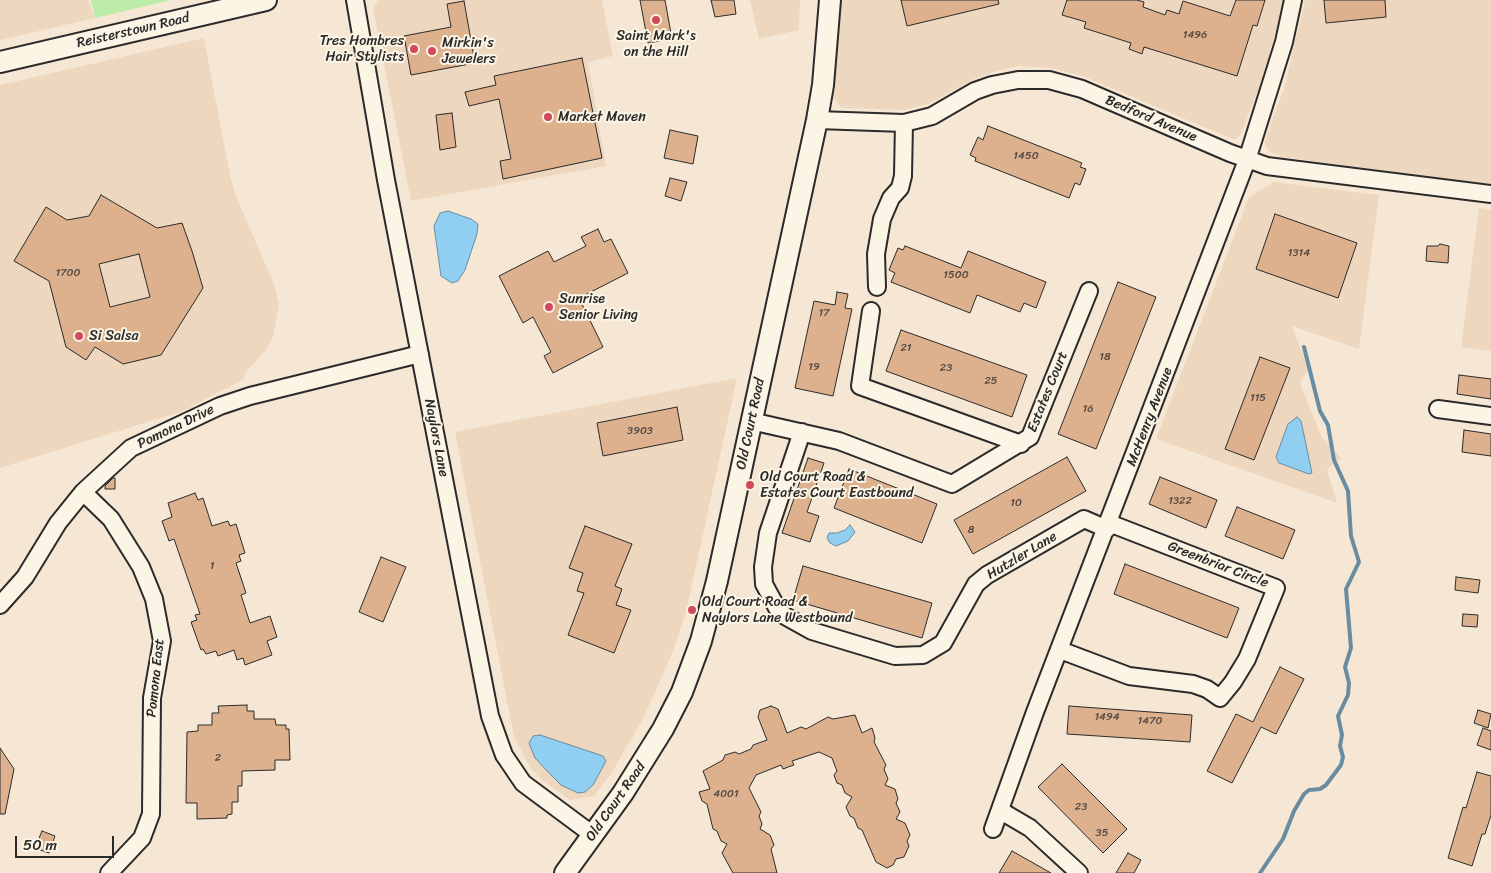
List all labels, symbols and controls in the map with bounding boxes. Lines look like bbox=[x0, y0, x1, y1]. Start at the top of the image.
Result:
street label: Reisterstown Road bbox=[75, 10, 191, 52]
marker: Saint Mark's on the Hill bbox=[650, 14, 662, 26]
place label: Saint Mark's on the Hill bbox=[616, 28, 696, 60]
house number: 1496 bbox=[1183, 28, 1207, 42]
place label: Tres Hombres Hair Stylists bbox=[320, 33, 404, 65]
place label: Mirkin's Jewelers bbox=[442, 35, 496, 68]
marker: Tres Hombres Hair Stylists bbox=[408, 43, 420, 55]
marker: Mirkin's Jewelers bbox=[426, 45, 438, 57]
street label: Bedford Avenue bbox=[1103, 92, 1199, 146]
place label: Market Maven bbox=[558, 109, 646, 125]
marker: Market Maven bbox=[542, 111, 554, 123]
house number: 1450 bbox=[1013, 149, 1039, 163]
house number: 1314 bbox=[1288, 246, 1310, 260]
house number: 1700 bbox=[56, 266, 80, 280]
house number: 1500 bbox=[943, 268, 969, 282]
place label: Sunrise Senior Living bbox=[559, 291, 638, 324]
marker: Sunrise Senior Living bbox=[543, 301, 555, 313]
house number: 17 bbox=[819, 306, 829, 320]
place label: Si Salsa bbox=[89, 328, 139, 344]
marker: Si Salsa bbox=[73, 330, 85, 342]
house number: 21 bbox=[900, 341, 912, 355]
street label: Estates Court bbox=[1024, 349, 1072, 435]
house number: 18 bbox=[1099, 350, 1111, 364]
house number: 19 bbox=[808, 360, 820, 374]
house number: 23 bbox=[940, 361, 952, 375]
street label: McHenry Avenue bbox=[1123, 365, 1177, 469]
house number: 25 bbox=[984, 374, 998, 388]
street label: Old Court Road bbox=[733, 377, 769, 471]
house number: 115 bbox=[1250, 391, 1266, 405]
street label: Naylors Lane bbox=[420, 398, 452, 478]
street label: Pomona Drive bbox=[135, 401, 217, 453]
house number: 16 bbox=[1083, 402, 1093, 416]
house number: 3903 bbox=[627, 424, 653, 438]
place label: Old Court Road & Estates Court Eastbound bbox=[760, 469, 913, 502]
marker: Old Court Road & Estates Court Eastbound bbox=[744, 479, 756, 491]
house number: 1322 bbox=[1168, 494, 1192, 508]
house number: 10 bbox=[1010, 496, 1022, 510]
house number: 8 bbox=[968, 523, 974, 537]
street label: Hutzler Lane bbox=[984, 528, 1060, 584]
street label: Greenbriar Circle bbox=[1165, 538, 1271, 592]
house number: 1 bbox=[210, 559, 214, 573]
place label: Old Court Road & Naylors Lane Westbound bbox=[702, 594, 852, 626]
marker: Old Court Road & Naylors Lane Westbound bbox=[686, 604, 698, 616]
street label: Pomona East bbox=[144, 638, 168, 718]
house number: 1494 bbox=[1094, 710, 1120, 724]
house number: 1470 bbox=[1138, 714, 1162, 728]
house number: 2 bbox=[215, 751, 221, 765]
street label: Old Court Road bbox=[582, 759, 650, 845]
house number: 4001 bbox=[713, 787, 739, 801]
house number: 23 bbox=[1075, 800, 1087, 814]
scale bar bbox=[18, 826, 116, 858]
house number: 35 bbox=[1096, 826, 1108, 840]
text: 50 m bbox=[23, 832, 57, 858]

